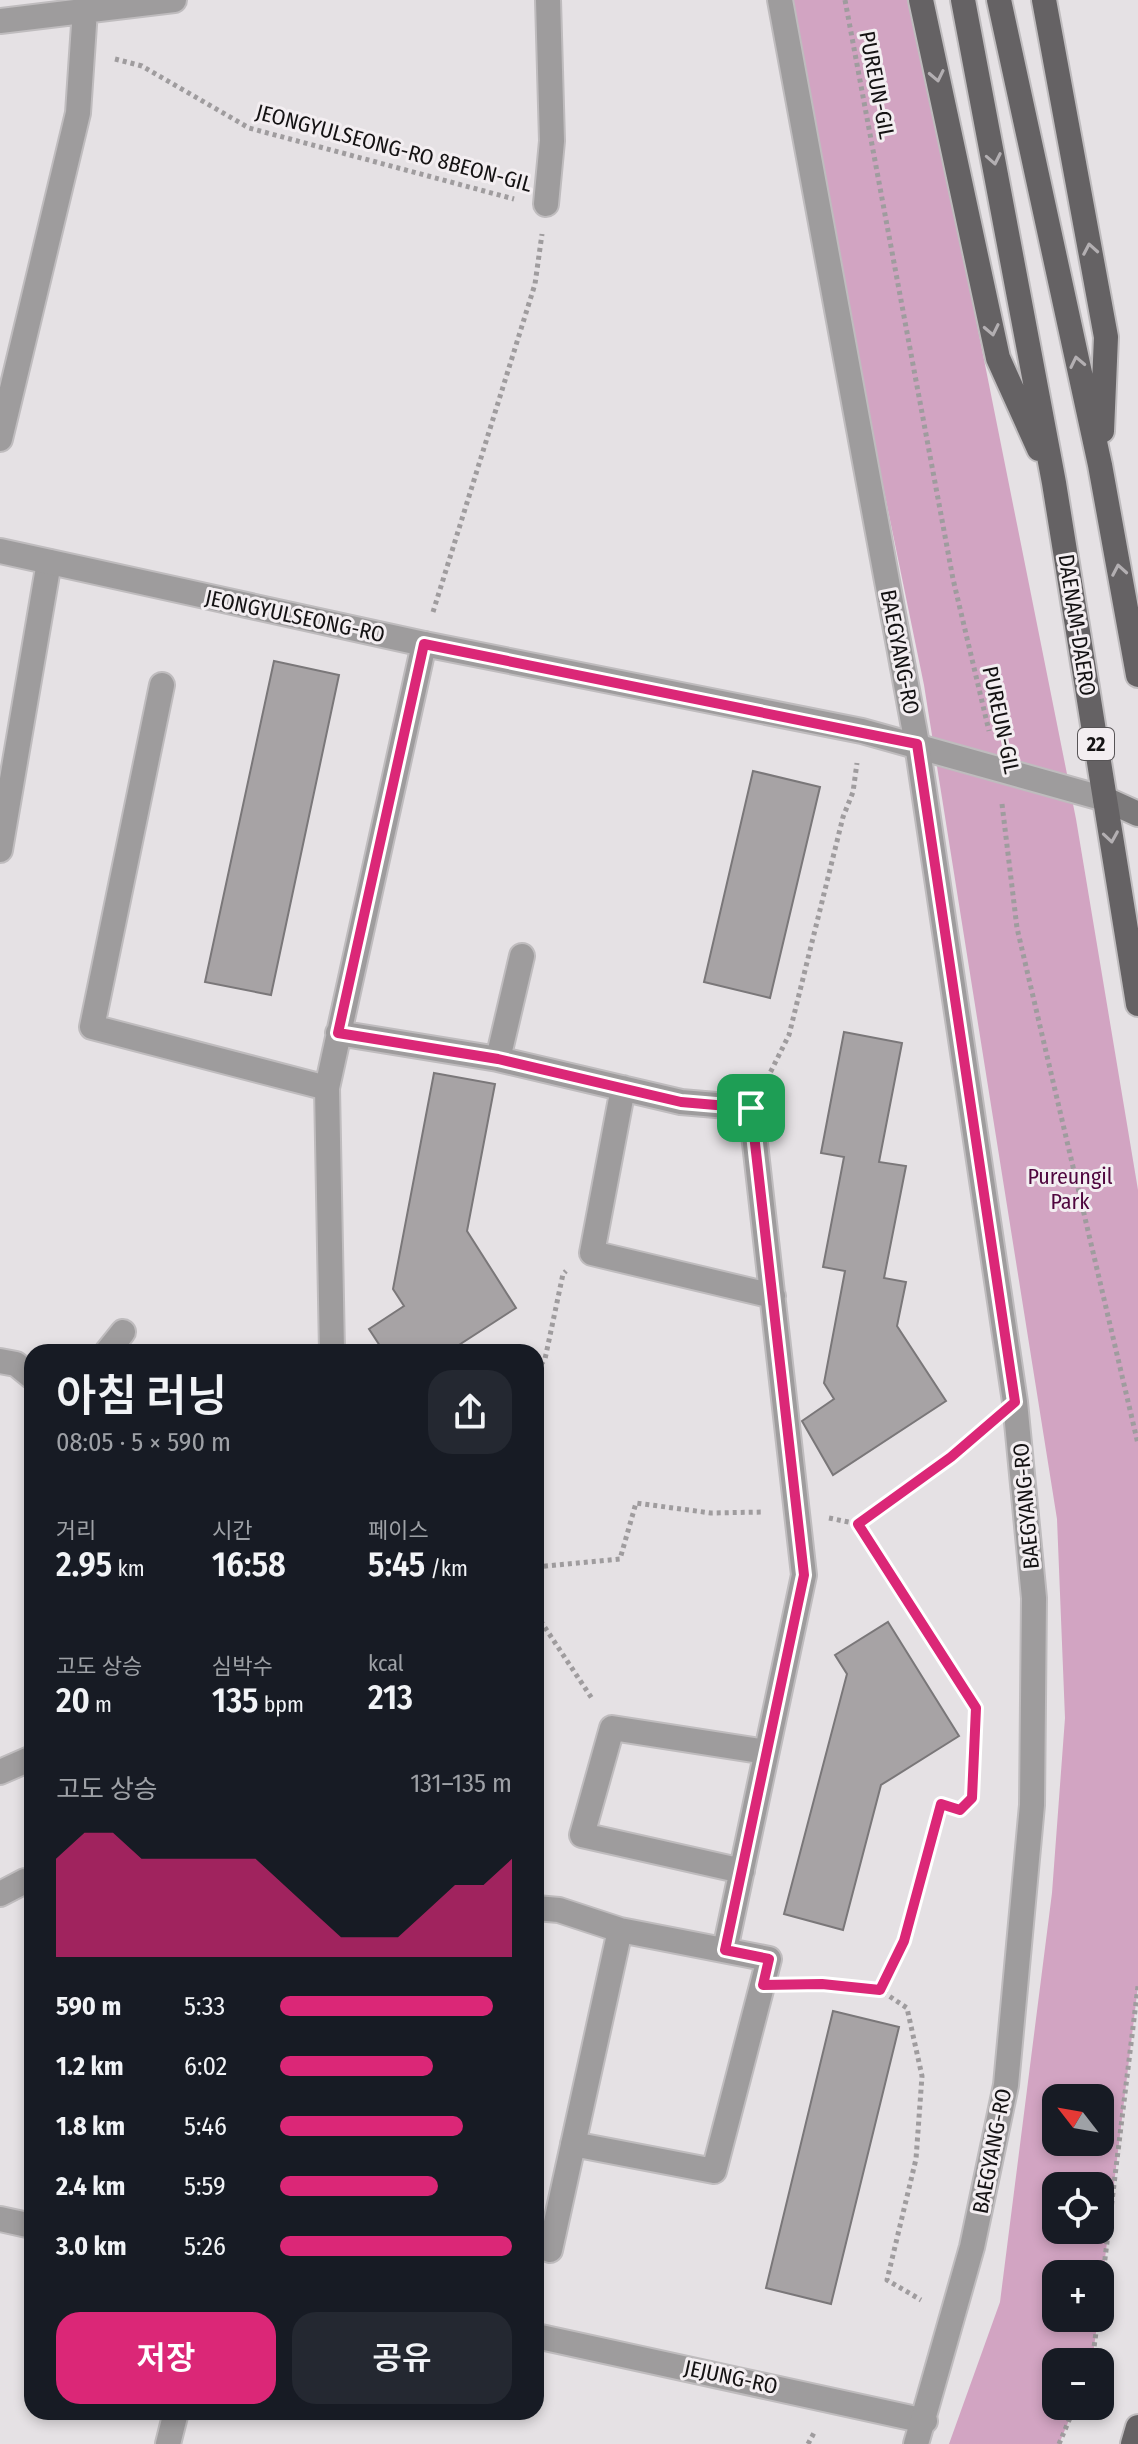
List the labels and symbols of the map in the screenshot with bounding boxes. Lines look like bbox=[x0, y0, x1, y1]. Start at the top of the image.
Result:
street label: PUREUN-GIL bbox=[853, 29, 901, 141]
one-way arrow bbox=[928, 69, 945, 83]
street label: JEONGYULSEONG-RO 8BEON-GIL bbox=[253, 98, 535, 198]
one-way arrow bbox=[985, 152, 1002, 166]
one-way arrow bbox=[1083, 242, 1100, 256]
one-way arrow bbox=[983, 323, 1000, 337]
one-way arrow bbox=[1069, 355, 1086, 369]
street label: DAENAM-DAERO bbox=[1052, 552, 1102, 698]
one-way arrow bbox=[1111, 564, 1128, 578]
street label: JEONGYULSEONG-RO bbox=[203, 584, 387, 648]
street label: BAEGYANG-RO bbox=[875, 587, 925, 717]
street label: PUREUN-GIL bbox=[976, 664, 1026, 776]
road number: 22 bbox=[1078, 728, 1114, 760]
one-way arrow bbox=[1101, 830, 1118, 843]
pin bbox=[717, 1074, 785, 1142]
park label: Pureungil Park bbox=[1027, 1163, 1113, 1215]
street label: BAEGYANG-RO bbox=[1007, 1442, 1045, 1570]
north arrow bbox=[1042, 2084, 1114, 2156]
street label: BAEGYANG-RO bbox=[967, 2086, 1017, 2216]
street label: JEJUNG-RO bbox=[682, 2354, 780, 2400]

